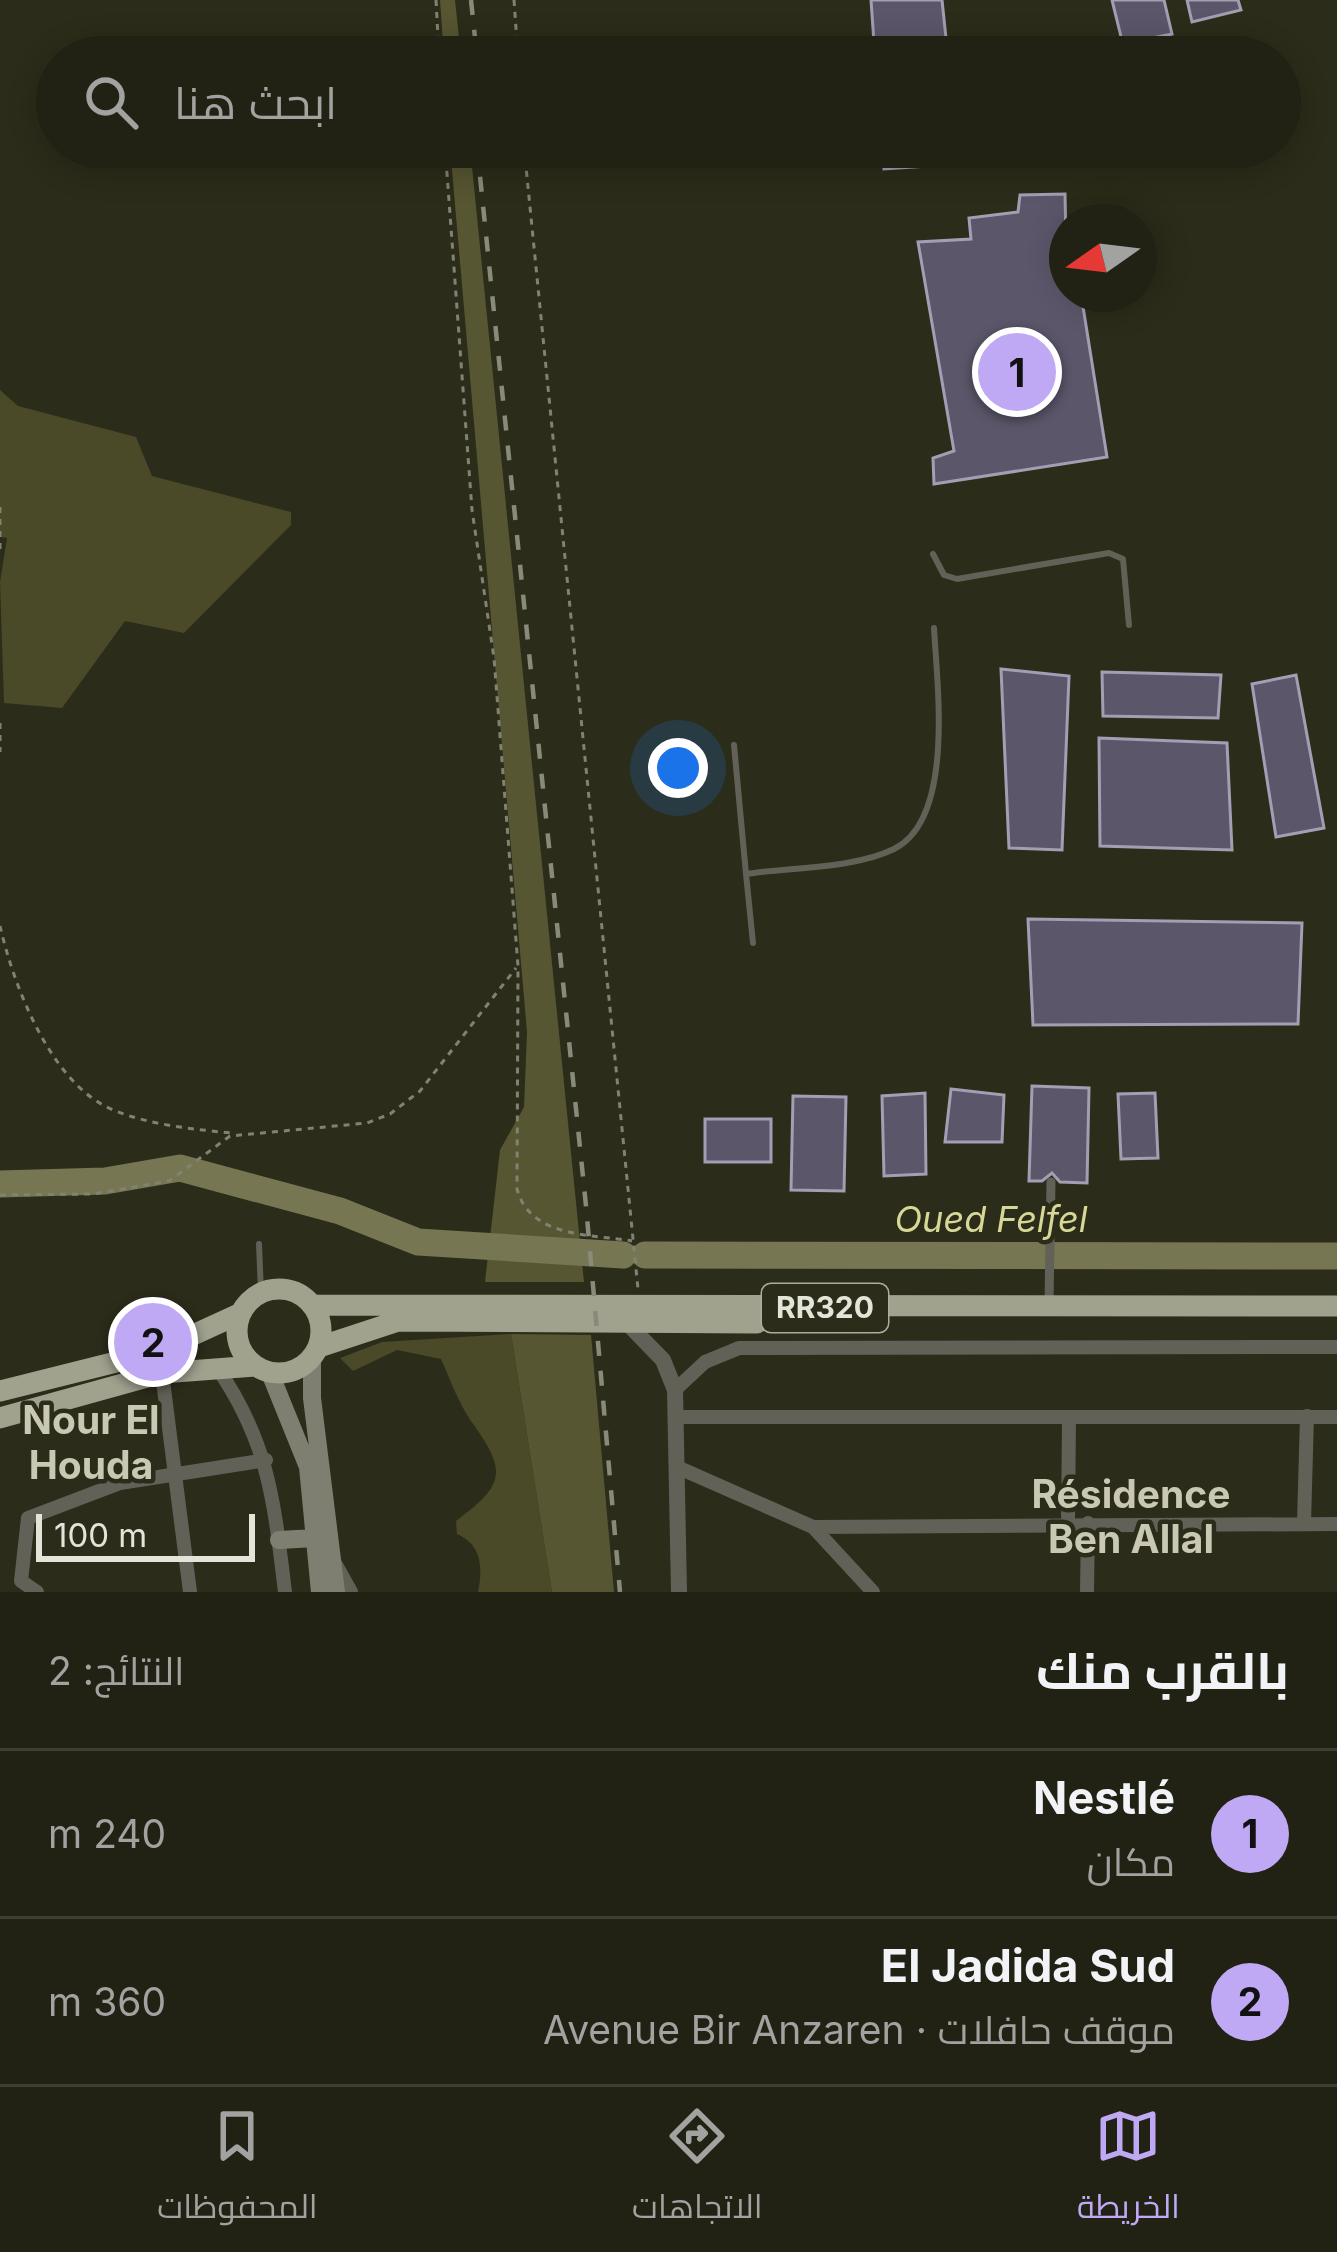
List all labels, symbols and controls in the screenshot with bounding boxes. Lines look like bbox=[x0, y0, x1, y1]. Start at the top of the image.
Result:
search box bbox=[36, 36, 1301, 168]
icon: search bbox=[78, 69, 144, 135]
text: ابحث هنا bbox=[174, 75, 337, 130]
north arrow bbox=[1049, 204, 1157, 312]
pin: 1 bbox=[978, 327, 1056, 417]
your location bbox=[648, 738, 708, 798]
water label: Oued Felfel bbox=[895, 1197, 1088, 1241]
road number: RR320 bbox=[762, 1284, 888, 1332]
pin: 2 bbox=[114, 1297, 192, 1387]
district label: Nour El Houda bbox=[22, 1396, 160, 1488]
district label: Résidence Ben Allal bbox=[1031, 1470, 1231, 1562]
scale bar bbox=[36, 1508, 255, 1561]
text: 100 m bbox=[54, 1515, 147, 1555]
text: بالقرب منك bbox=[1036, 1640, 1289, 1701]
text: النتائج: 2 bbox=[48, 1647, 185, 1694]
text: Nestlé bbox=[1033, 1770, 1175, 1825]
text: 240 m bbox=[48, 1810, 166, 1857]
text: 1 bbox=[1242, 1810, 1258, 1857]
text: مكان bbox=[1087, 1838, 1175, 1885]
text: El Jadida Sud bbox=[881, 1938, 1175, 1993]
text: 360 m bbox=[48, 1978, 166, 2025]
text: 2 bbox=[1238, 1978, 1262, 2025]
text: موقف حافلات · Avenue Bir Anzaren bbox=[543, 2006, 1175, 2053]
tab: المحفوظات bbox=[157, 2103, 318, 2237]
tab: الاتجاهات bbox=[632, 2103, 763, 2237]
tab: الخريطة bbox=[1077, 2103, 1180, 2237]

